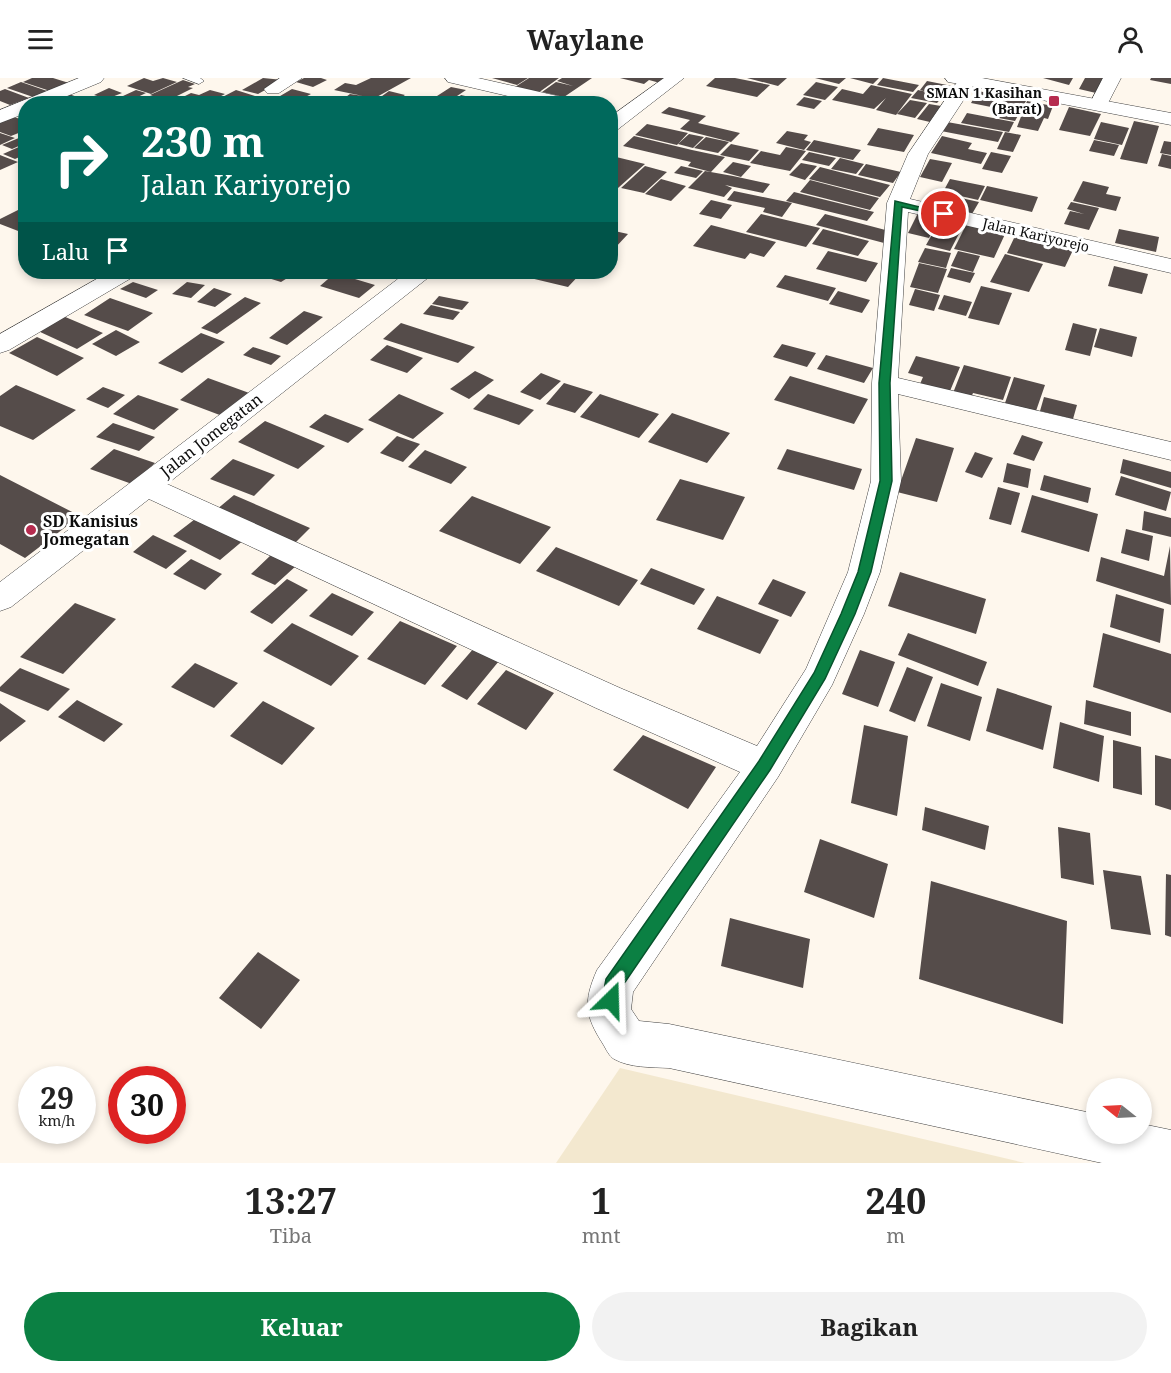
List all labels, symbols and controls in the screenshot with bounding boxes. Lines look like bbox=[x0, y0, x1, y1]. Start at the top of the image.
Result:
text: Waylane bbox=[527, 21, 644, 58]
icon: menu bbox=[24, 23, 57, 56]
icon: person bbox=[1114, 23, 1147, 56]
place label: SMAN 1 Kasihan (Barat) bbox=[926, 83, 1042, 118]
marker: SMAN 1 Kasihan (Barat) bbox=[1047, 94, 1061, 108]
text: 230 m bbox=[141, 112, 265, 169]
icon: right bbox=[42, 120, 120, 198]
text: Jalan Kariyorejo bbox=[141, 166, 351, 203]
pin bbox=[918, 188, 969, 239]
icon: arrive bbox=[927, 197, 960, 230]
street label: Jalan Kariyorejo bbox=[980, 213, 1091, 256]
icon: arrive bbox=[101, 234, 134, 267]
text: Lalu bbox=[42, 236, 89, 266]
street label: Jalan Jomegatan bbox=[154, 388, 267, 483]
place label: SD Kanisius Jomegatan bbox=[42, 510, 138, 550]
marker: SD Kanisius Jomegatan bbox=[24, 523, 38, 537]
position arrow bbox=[579, 968, 643, 1032]
speed limit sign: 30 bbox=[108, 1066, 186, 1144]
text: 29 bbox=[40, 1077, 74, 1118]
north arrow bbox=[1086, 1078, 1152, 1144]
map controls bbox=[1086, 1078, 1152, 1144]
text: km/h bbox=[39, 1110, 75, 1130]
text: 13:27 bbox=[245, 1176, 337, 1225]
text: 1 bbox=[591, 1176, 611, 1225]
text: 240 bbox=[865, 1176, 926, 1225]
text: Tiba bbox=[270, 1222, 312, 1249]
text: mnt bbox=[582, 1222, 621, 1249]
text: m bbox=[886, 1222, 905, 1249]
button: Keluar bbox=[24, 1292, 580, 1361]
button: Bagikan bbox=[592, 1292, 1147, 1361]

